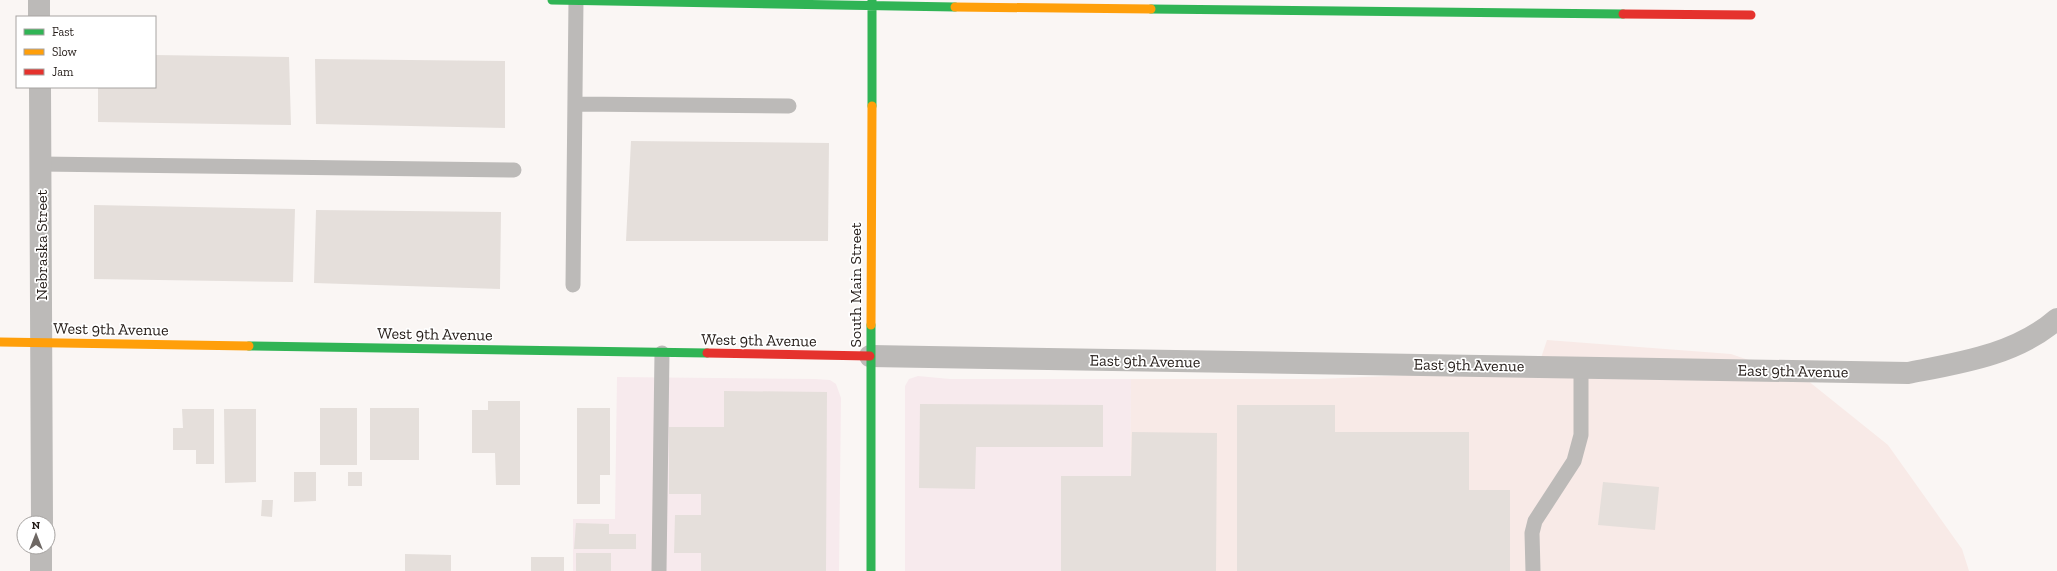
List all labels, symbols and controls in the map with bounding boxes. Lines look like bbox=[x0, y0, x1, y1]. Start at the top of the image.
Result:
legend bbox=[16, 16, 156, 88]
text: Fast bbox=[52, 25, 75, 39]
text: Slow bbox=[52, 45, 78, 59]
text: Jam bbox=[52, 65, 74, 79]
street label: Nebraska Street bbox=[32, 190, 51, 300]
street label: South Main Street bbox=[846, 222, 865, 348]
street label: West 9th Avenue bbox=[53, 318, 169, 340]
street label: West 9th Avenue bbox=[377, 323, 493, 345]
street label: West 9th Avenue bbox=[701, 329, 817, 351]
street label: East 9th Avenue bbox=[1089, 351, 1201, 371]
street label: East 9th Avenue bbox=[1413, 355, 1525, 375]
street label: East 9th Avenue bbox=[1737, 361, 1849, 381]
north arrow bbox=[16, 515, 56, 555]
text: N bbox=[32, 519, 41, 532]

